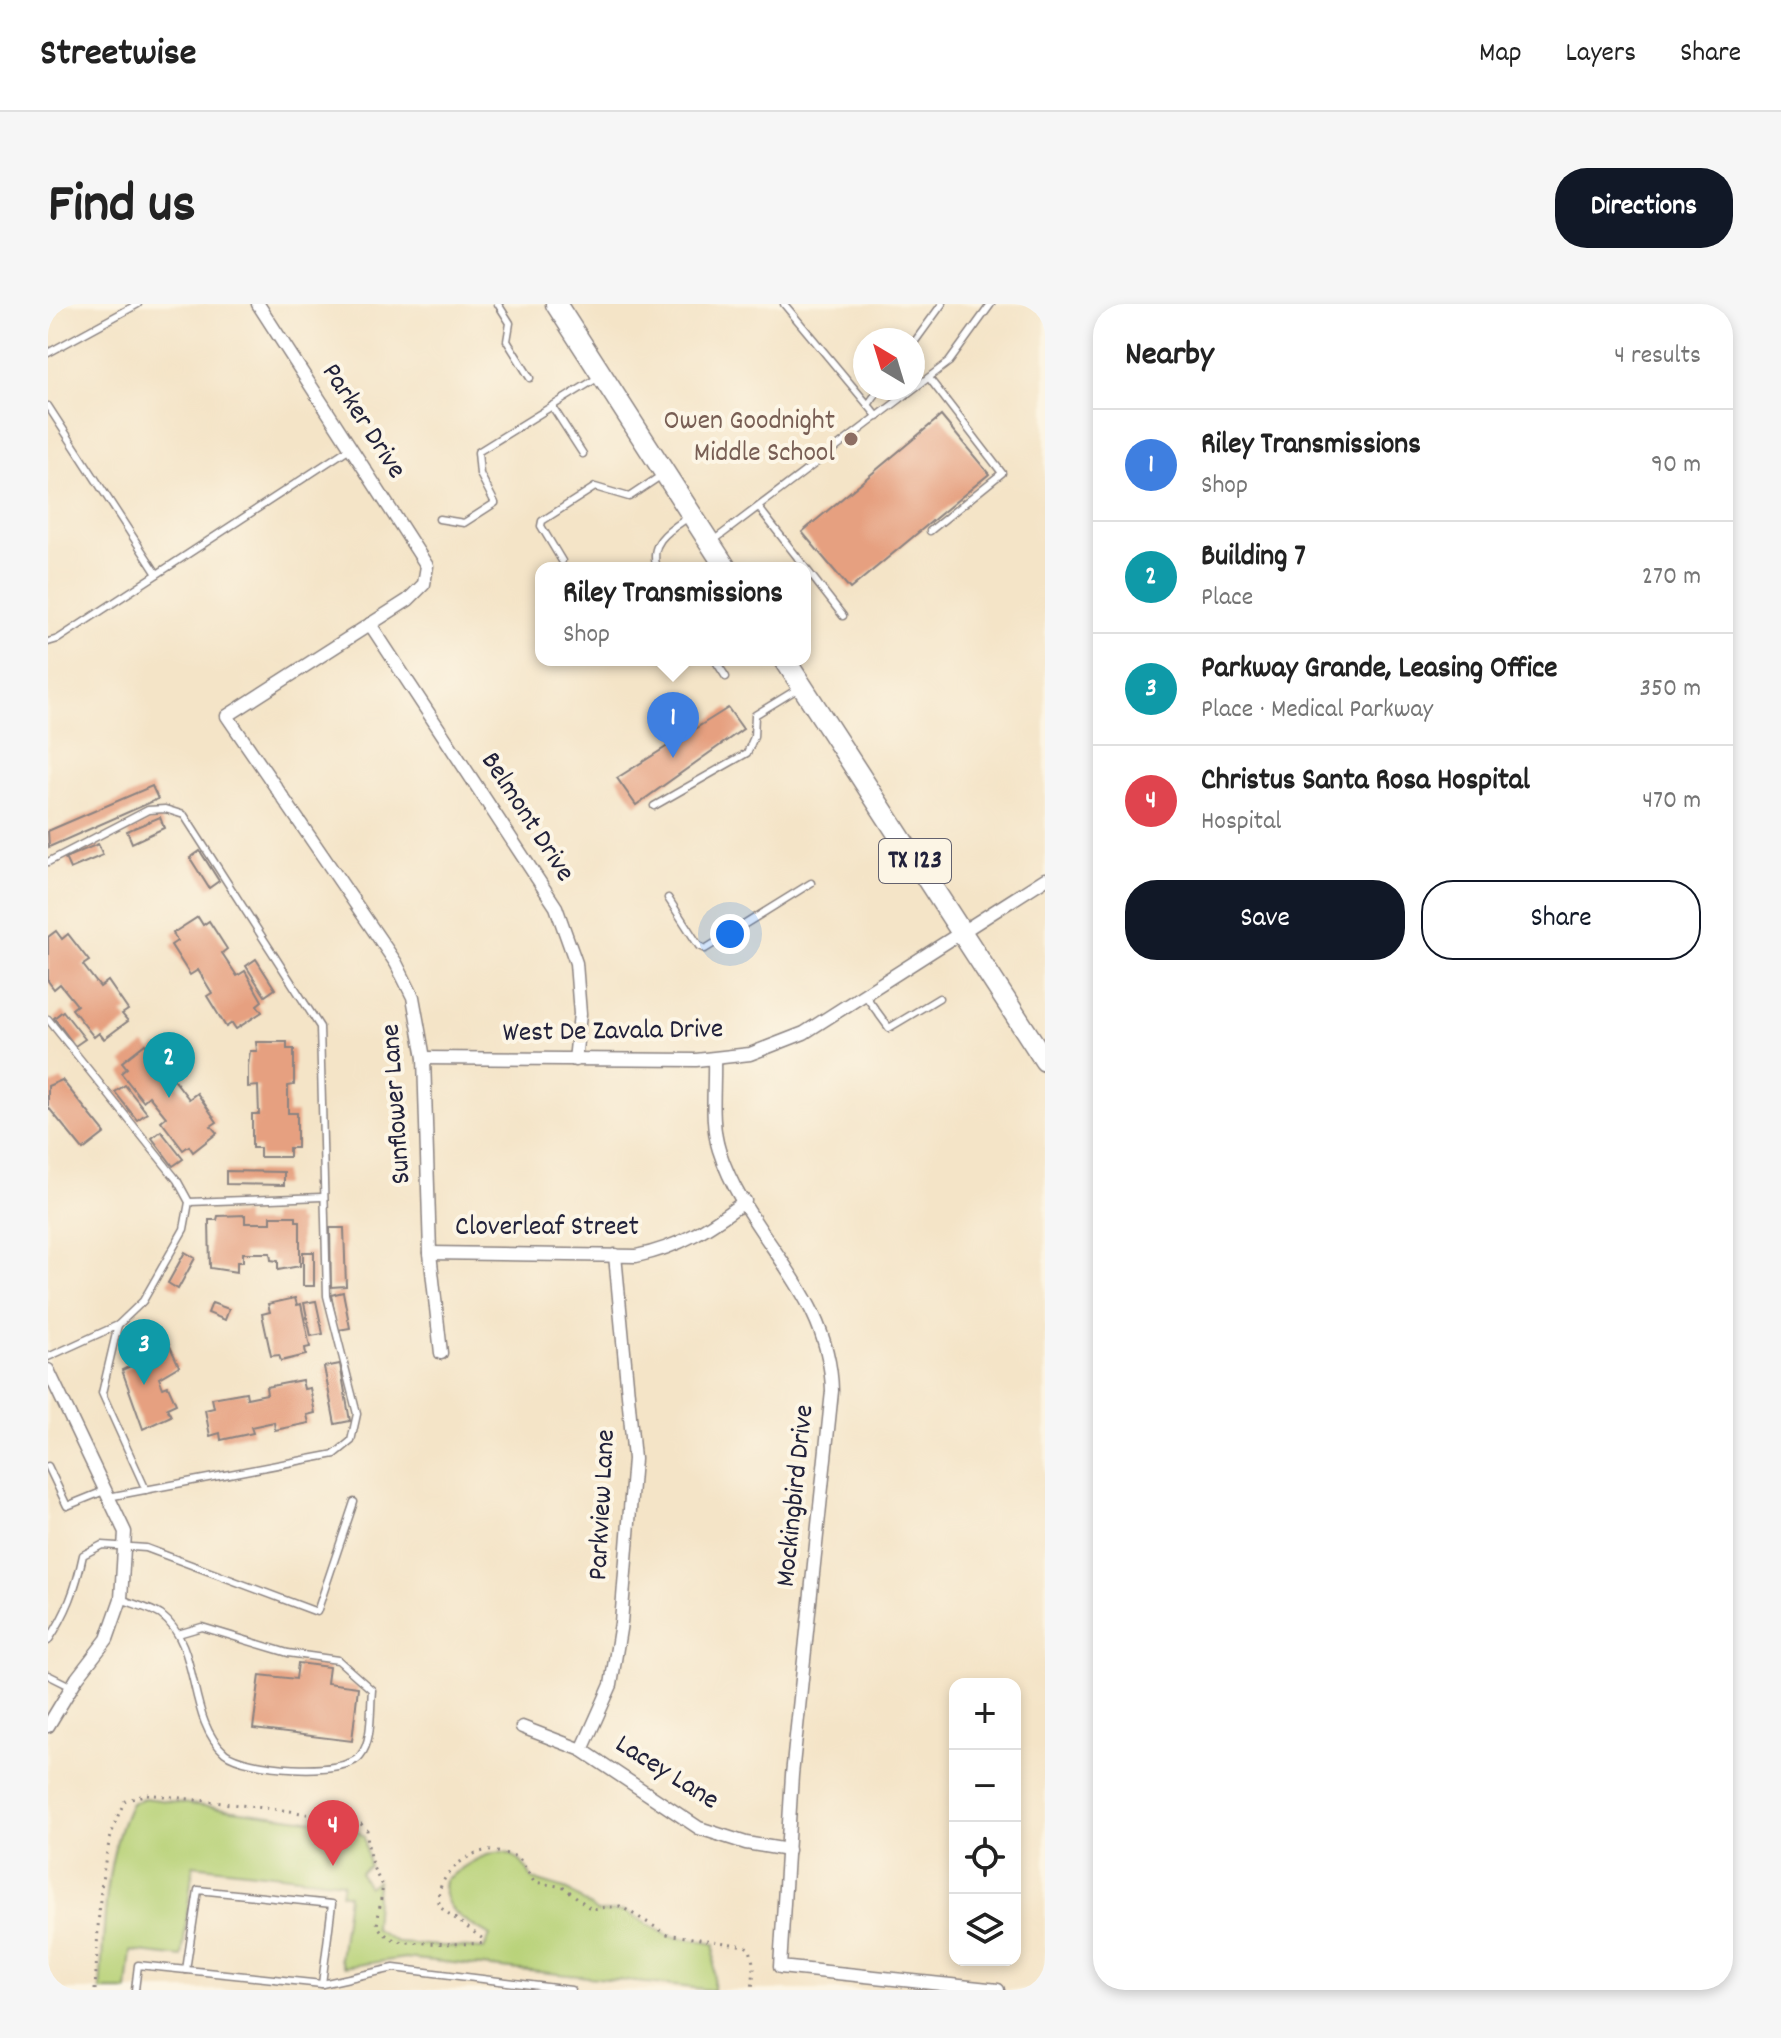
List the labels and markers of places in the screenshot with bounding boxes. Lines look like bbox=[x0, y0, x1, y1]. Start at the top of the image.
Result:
place label: Owen Goodnight Middle School bbox=[664, 403, 835, 475]
marker: Owen Goodnight Middle School bbox=[842, 430, 860, 448]
pin: 1 bbox=[647, 692, 699, 758]
pin: 2 bbox=[143, 1032, 195, 1098]
pin: 3 bbox=[118, 1319, 170, 1385]
pin: 4 bbox=[307, 1800, 359, 1866]

